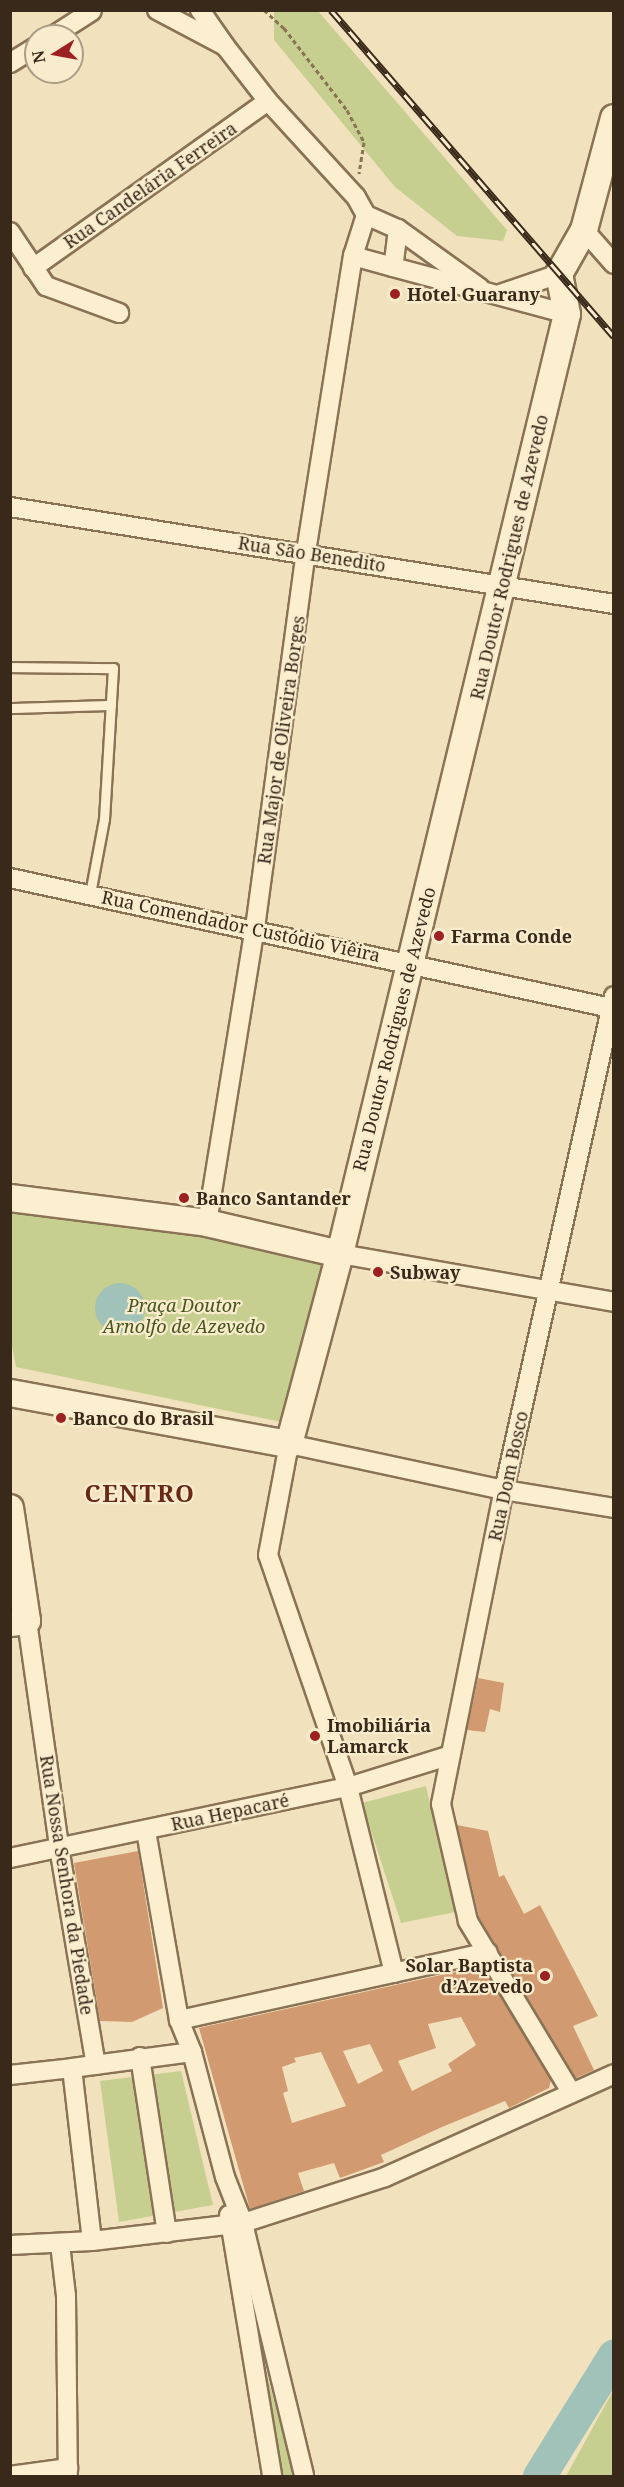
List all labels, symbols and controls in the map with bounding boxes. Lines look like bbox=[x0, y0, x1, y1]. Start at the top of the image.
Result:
north arrow bbox=[24, 24, 84, 84]
text: N bbox=[26, 49, 50, 65]
street label: Rua Candelária Ferreira bbox=[59, 117, 241, 253]
place label: Hotel Guarany bbox=[407, 283, 540, 305]
marker: Hotel Guarany bbox=[388, 287, 402, 301]
street label: Rua Doutor Rodrigues de Azevedo bbox=[466, 412, 552, 702]
street label: Rua São Benedito bbox=[237, 532, 387, 576]
street label: Rua Major de Oliveira Borges bbox=[253, 614, 309, 866]
street label: Rua Doutor Rodrigues de Azevedo bbox=[348, 885, 440, 1173]
street label: Rua Comendador Custódio Viêira bbox=[100, 886, 382, 966]
place label: Farma Conde bbox=[451, 925, 572, 947]
marker: Farma Conde bbox=[432, 929, 446, 943]
place label: Banco Santander bbox=[196, 1187, 351, 1209]
marker: Banco Santander bbox=[177, 1191, 191, 1205]
place label: Subway bbox=[390, 1261, 460, 1283]
marker: Subway bbox=[371, 1265, 385, 1279]
park label: Praça Doutor Arnolfo de Azevedo bbox=[103, 1295, 265, 1338]
place label: Banco do Brasil bbox=[73, 1407, 214, 1429]
street label: Rua Dom Bosco bbox=[484, 1409, 532, 1543]
marker: Banco do Brasil bbox=[54, 1411, 68, 1425]
district label: CENTRO bbox=[85, 1479, 195, 1507]
place label: Imobiliária Lamarck bbox=[327, 1715, 431, 1758]
marker: Imobiliária Lamarck bbox=[308, 1729, 322, 1743]
street label: Rua Nossa Senhora da Piedade bbox=[36, 1753, 98, 2017]
street label: Rua Hepacaré bbox=[169, 1789, 291, 1835]
place label: Solar Baptista d’Azevedo bbox=[405, 1955, 533, 1998]
marker: Solar Baptista d’Azevedo bbox=[538, 1969, 552, 1983]

